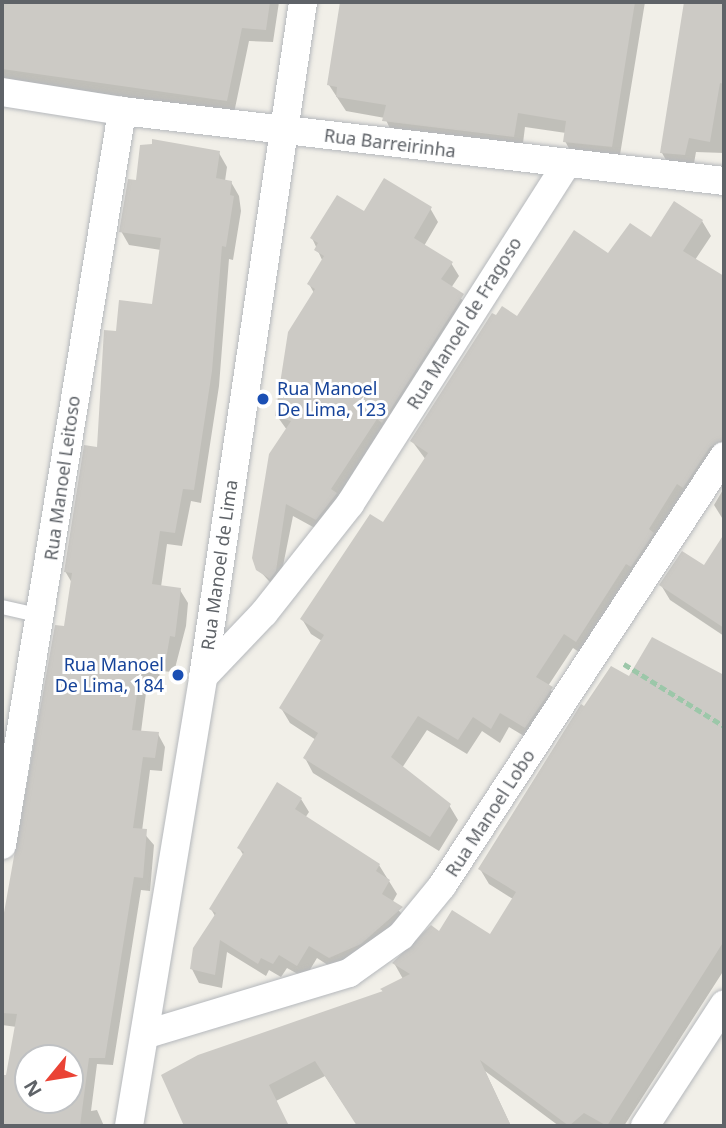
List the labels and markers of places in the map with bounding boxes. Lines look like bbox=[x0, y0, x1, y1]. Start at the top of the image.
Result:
place label: Rua Manoel De Lima, 123 bbox=[277, 378, 386, 420]
marker: Rua Manoel De Lima, 123 bbox=[255, 391, 271, 407]
place label: Rua Manoel De Lima, 184 bbox=[55, 654, 164, 696]
marker: Rua Manoel De Lima, 184 bbox=[170, 667, 186, 683]

